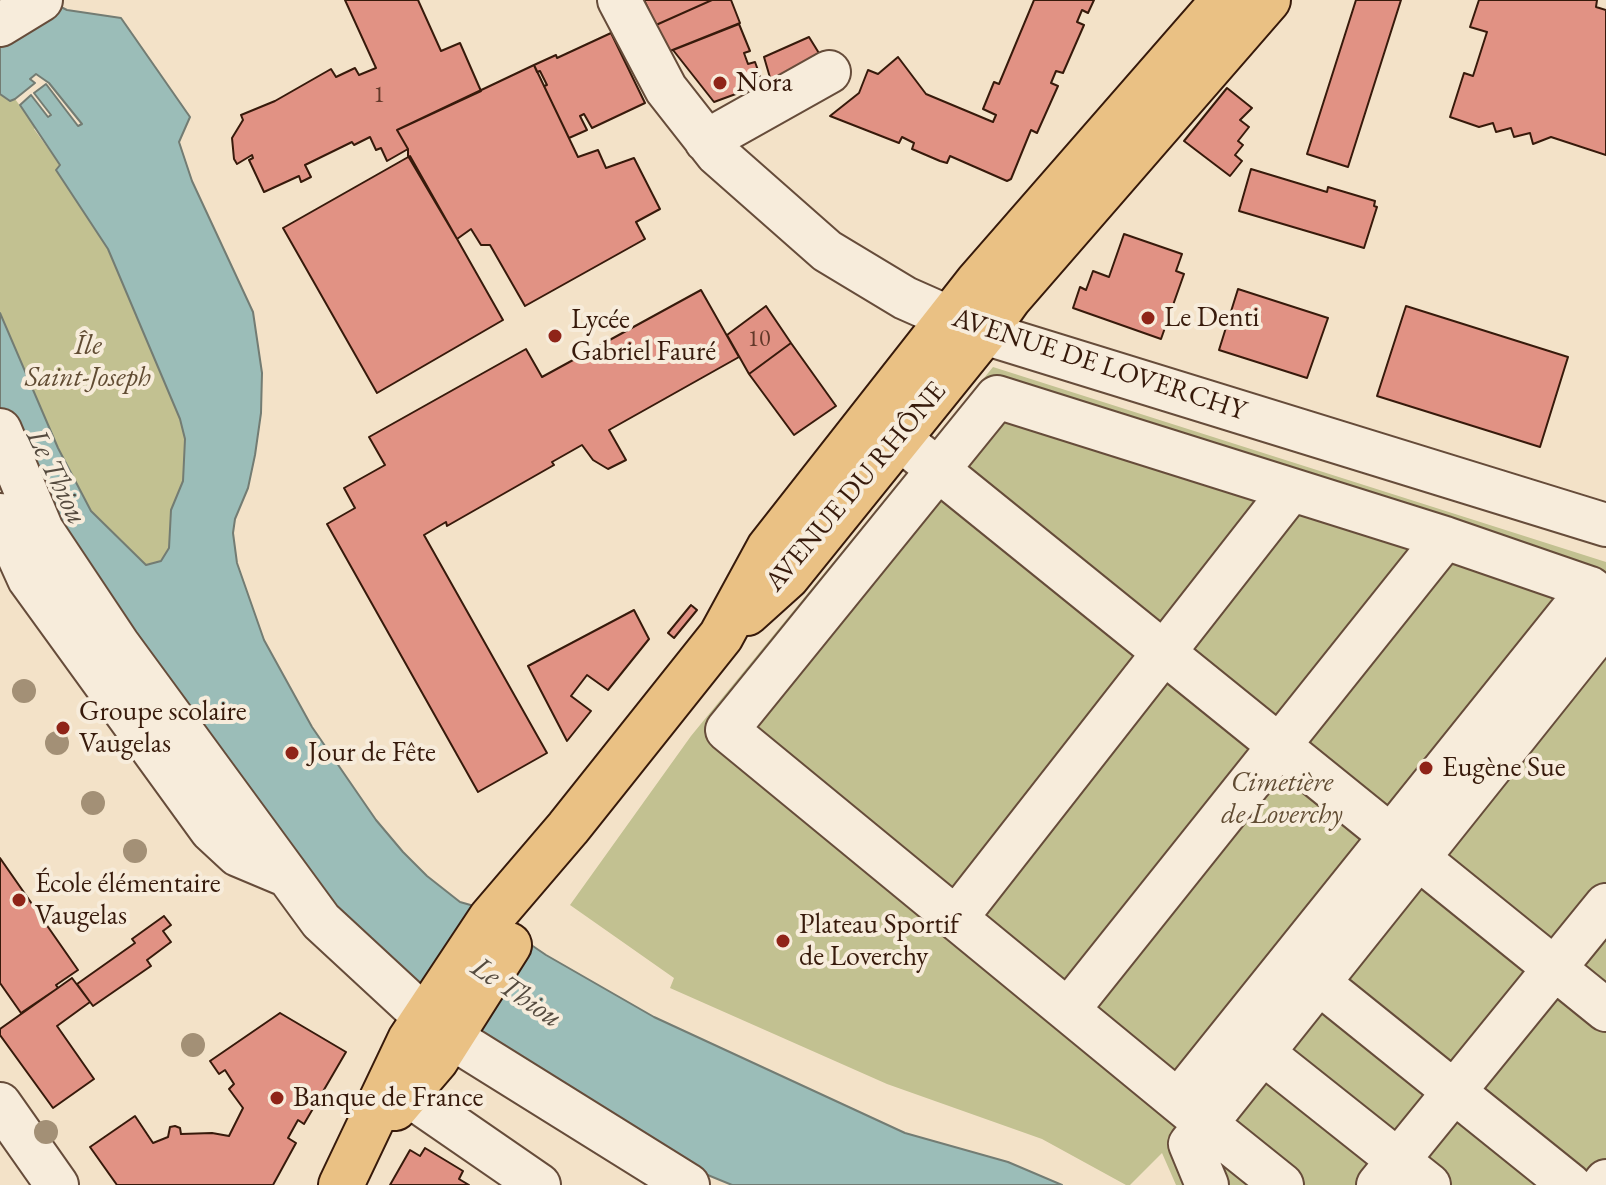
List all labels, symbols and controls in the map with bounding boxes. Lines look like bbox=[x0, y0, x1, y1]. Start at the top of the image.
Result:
place label: Nora bbox=[736, 66, 793, 100]
marker: Nora bbox=[711, 74, 729, 92]
house number: 1 bbox=[373, 81, 385, 109]
place label: Le Denti bbox=[1164, 301, 1259, 335]
street label: AVENUE DE LOVERCHY bbox=[948, 302, 1250, 428]
place label: Lycée Gabriel Fauré bbox=[571, 303, 716, 369]
marker: Le Denti bbox=[1139, 309, 1157, 327]
house number: 10 bbox=[747, 325, 771, 353]
marker: Lycée Gabriel Fauré bbox=[546, 327, 564, 345]
park label: Île Saint-Joseph bbox=[25, 329, 151, 395]
street label: AVENUE DU RHÔNE bbox=[758, 375, 954, 599]
water label: Le Thiou bbox=[17, 423, 95, 531]
place label: Groupe scolaire Vaugelas bbox=[79, 695, 247, 761]
marker: Groupe scolaire Vaugelas bbox=[54, 719, 72, 737]
place label: Jour de Fête bbox=[308, 736, 436, 770]
marker: Jour de Fête bbox=[283, 744, 301, 762]
place label: Eugène Sue bbox=[1442, 751, 1566, 785]
marker: Eugène Sue bbox=[1417, 759, 1435, 777]
park label: Cimetière de Loverchy bbox=[1221, 766, 1343, 832]
place label: École élémentaire Vaugelas bbox=[35, 867, 221, 933]
marker: École élémentaire Vaugelas bbox=[10, 891, 28, 909]
place label: Plateau Sportif de Loverchy bbox=[799, 908, 959, 974]
marker: Plateau Sportif de Loverchy bbox=[774, 932, 792, 950]
water label: Le Thiou bbox=[464, 950, 568, 1036]
place label: Banque de France bbox=[293, 1081, 483, 1115]
marker: Banque de France bbox=[268, 1089, 286, 1107]

